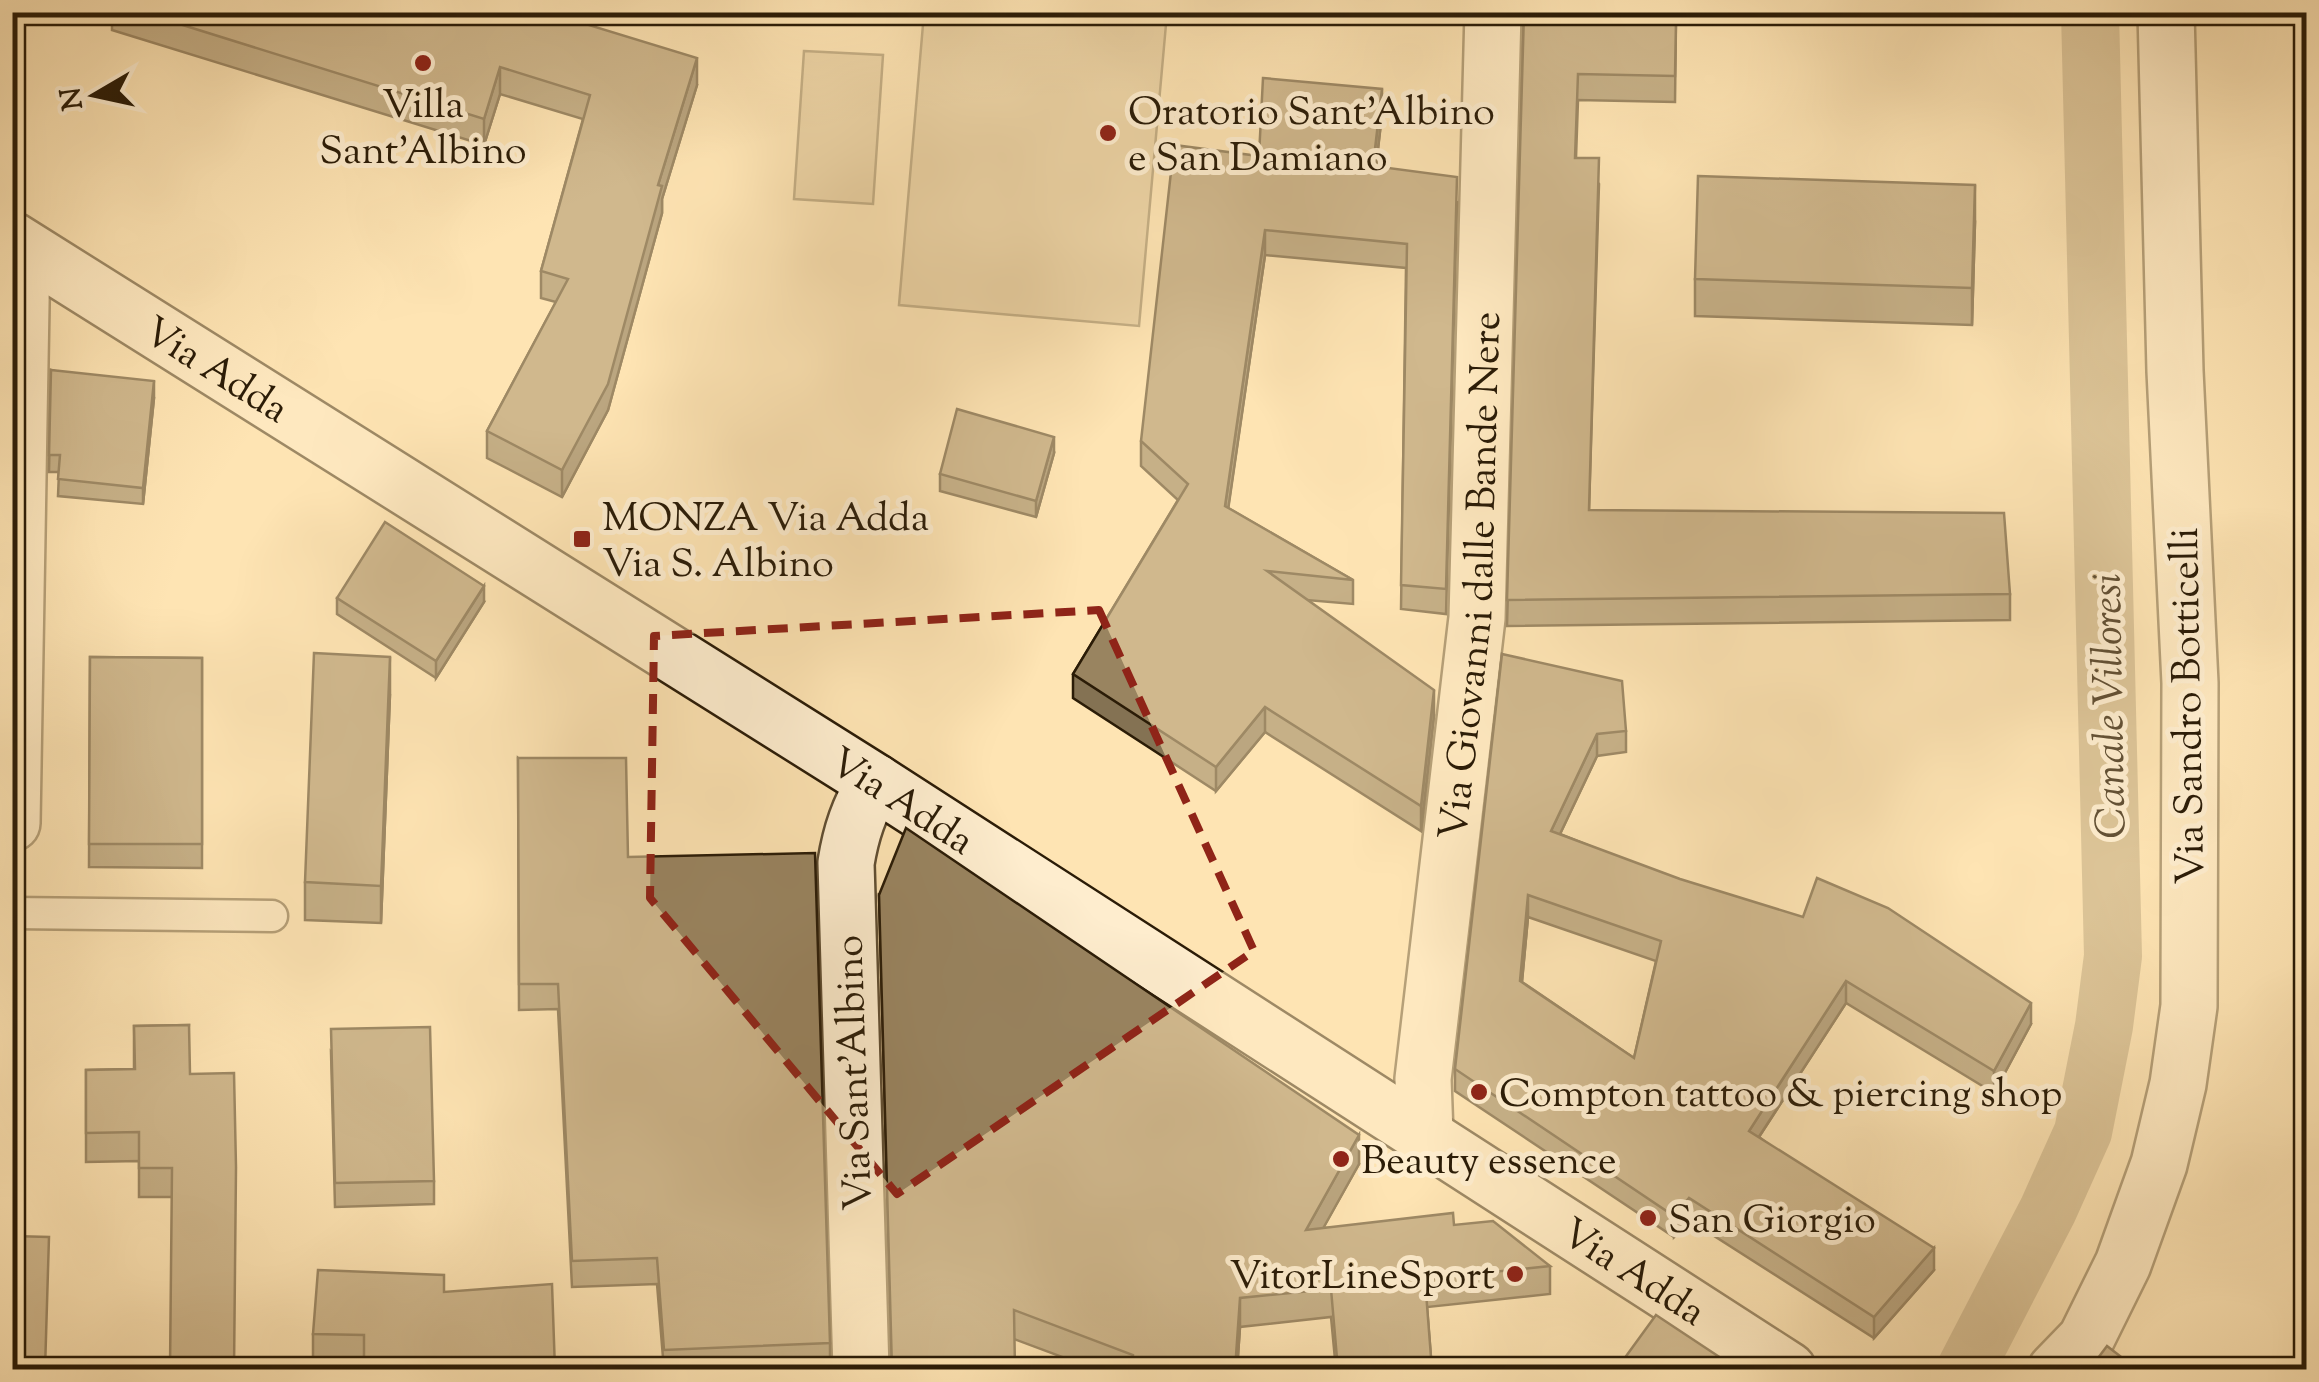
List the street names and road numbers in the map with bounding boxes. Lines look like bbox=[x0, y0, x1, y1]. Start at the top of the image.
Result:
street label: Via Adda bbox=[131, 305, 298, 440]
street label: Via Giovanni dalle Bande Nere bbox=[1427, 311, 1518, 843]
street label: Via Sandro Botticelli bbox=[2159, 527, 2222, 885]
street label: Via Adda bbox=[817, 736, 984, 871]
street label: Via Sant'Albino bbox=[823, 934, 890, 1212]
street label: Via Adda bbox=[1548, 1207, 1715, 1343]

